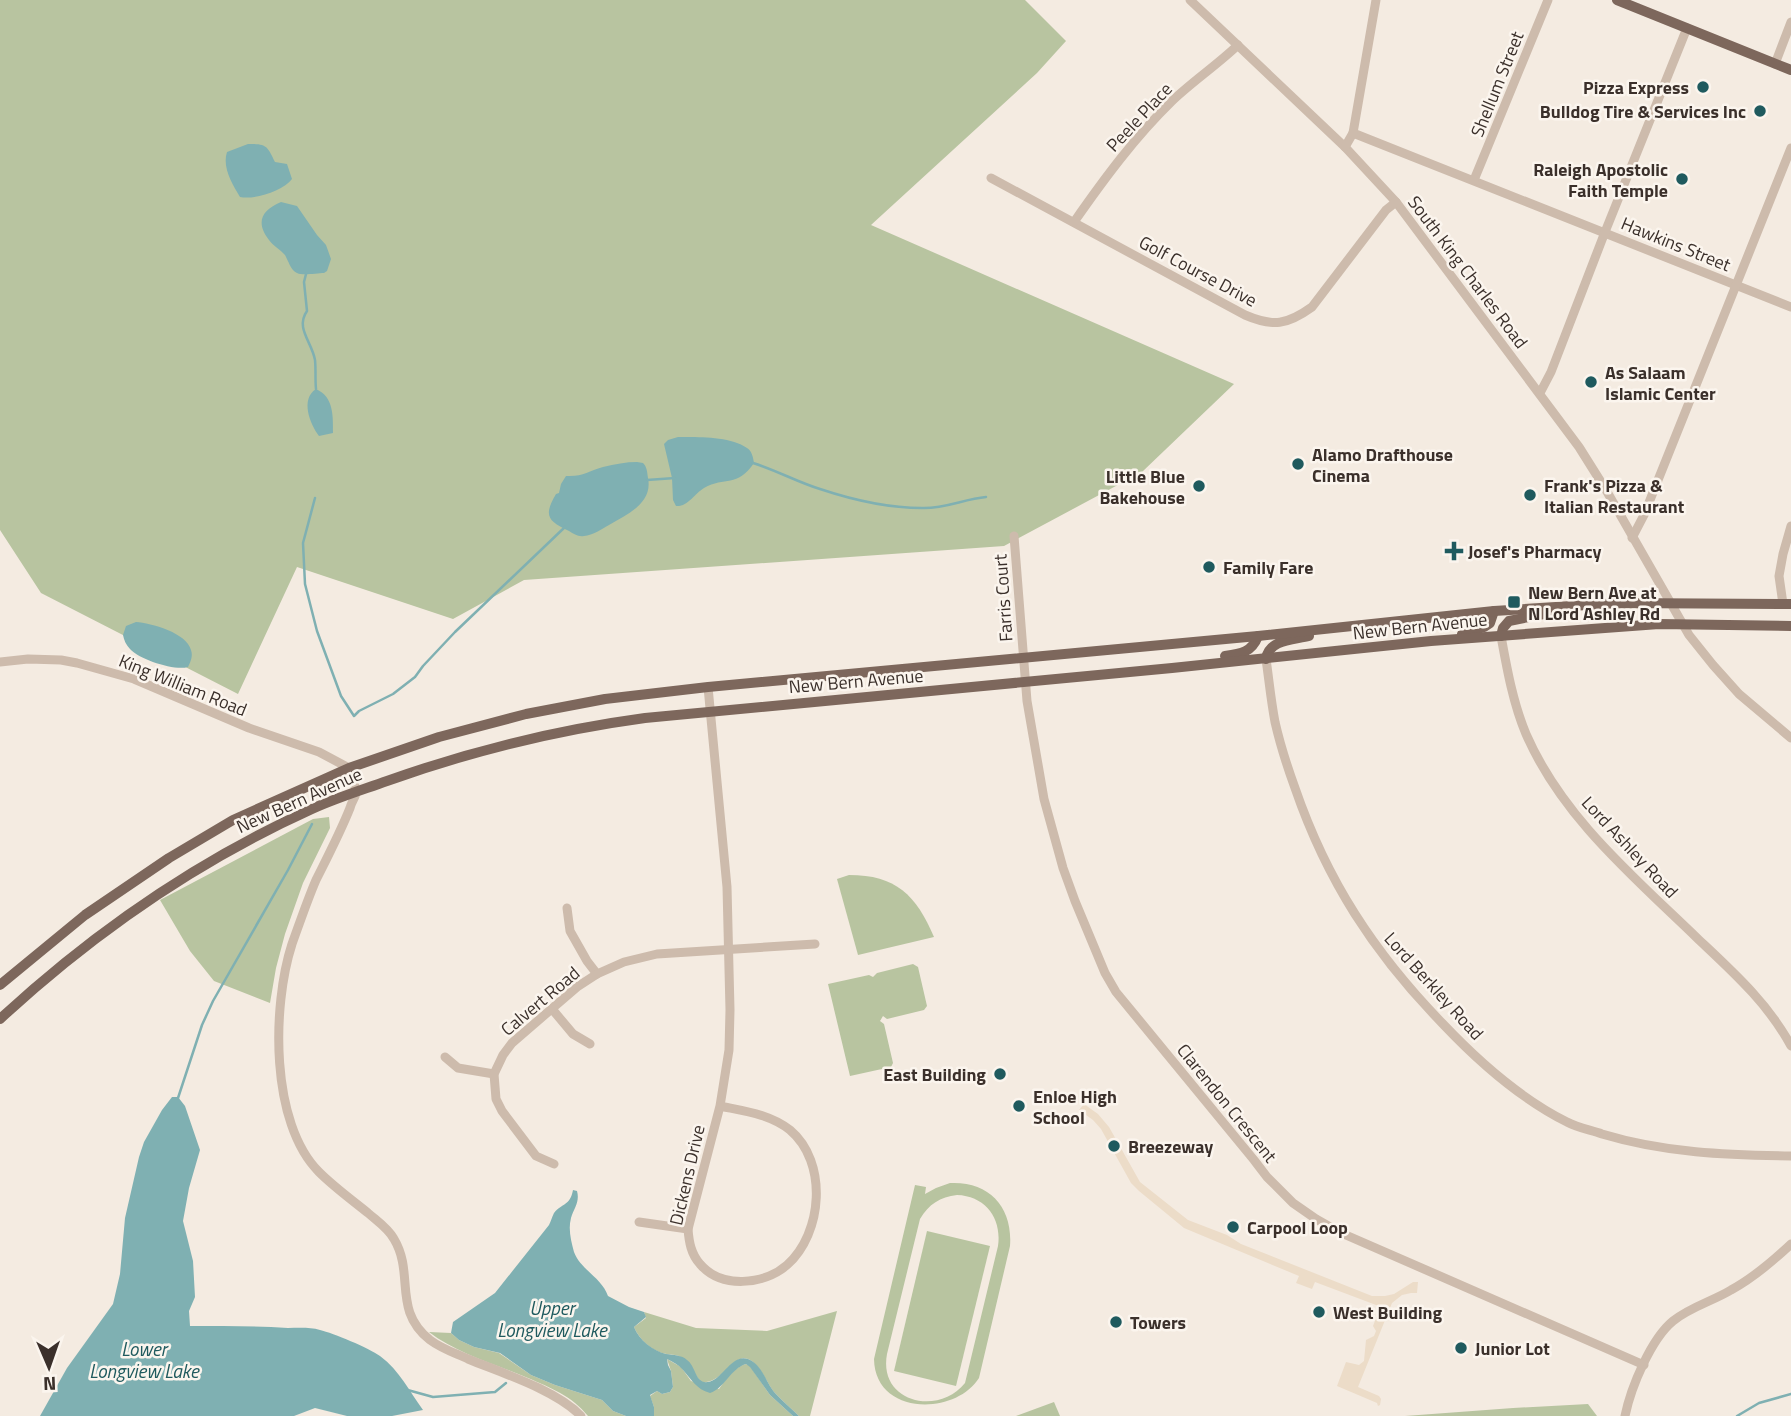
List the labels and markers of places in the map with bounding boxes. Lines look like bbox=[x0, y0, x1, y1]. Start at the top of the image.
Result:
place label: Pizza Express bbox=[1583, 74, 1689, 101]
marker: Pizza Express bbox=[1695, 79, 1711, 95]
place label: Bulldog Tire & Services Inc bbox=[1540, 98, 1746, 125]
marker: Bulldog Tire & Services Inc bbox=[1752, 103, 1768, 119]
place label: Raleigh Apostolic Faith Temple bbox=[1533, 156, 1668, 204]
marker: Raleigh Apostolic Faith Temple bbox=[1674, 171, 1690, 187]
place label: As Salaam Islamic Center bbox=[1605, 359, 1716, 407]
marker: As Salaam Islamic Center bbox=[1583, 374, 1599, 390]
place label: Alamo Drafthouse Cinema bbox=[1312, 441, 1453, 489]
marker: Alamo Drafthouse Cinema bbox=[1290, 456, 1306, 472]
place label: Little Blue Bakehouse bbox=[1099, 463, 1185, 511]
place label: Frank's Pizza & Italian Restaurant bbox=[1544, 472, 1685, 520]
marker: Little Blue Bakehouse bbox=[1191, 478, 1207, 494]
marker: Frank's Pizza & Italian Restaurant bbox=[1522, 487, 1538, 503]
place label: Josef's Pharmacy bbox=[1468, 538, 1602, 565]
marker: Josef's Pharmacy bbox=[1446, 543, 1462, 559]
place label: Family Fare bbox=[1223, 554, 1313, 581]
marker: Family Fare bbox=[1201, 559, 1217, 575]
place label: New Bern Ave at N Lord Ashley Rd bbox=[1528, 579, 1660, 627]
marker: New Bern Ave at N Lord Ashley Rd bbox=[1506, 594, 1522, 610]
place label: East Building bbox=[883, 1061, 986, 1088]
marker: East Building bbox=[992, 1066, 1008, 1082]
place label: Enloe High School bbox=[1033, 1083, 1117, 1131]
marker: Enloe High School bbox=[1011, 1098, 1027, 1114]
place label: Breezeway bbox=[1128, 1133, 1213, 1160]
marker: Breezeway bbox=[1106, 1138, 1122, 1154]
place label: Carpool Loop bbox=[1247, 1214, 1348, 1241]
marker: Carpool Loop bbox=[1225, 1219, 1241, 1235]
place label: West Building bbox=[1333, 1299, 1442, 1326]
marker: West Building bbox=[1311, 1304, 1327, 1320]
place label: Towers bbox=[1130, 1309, 1186, 1336]
marker: Towers bbox=[1108, 1314, 1124, 1330]
place label: Junior Lot bbox=[1475, 1335, 1550, 1362]
marker: Junior Lot bbox=[1453, 1340, 1469, 1356]

